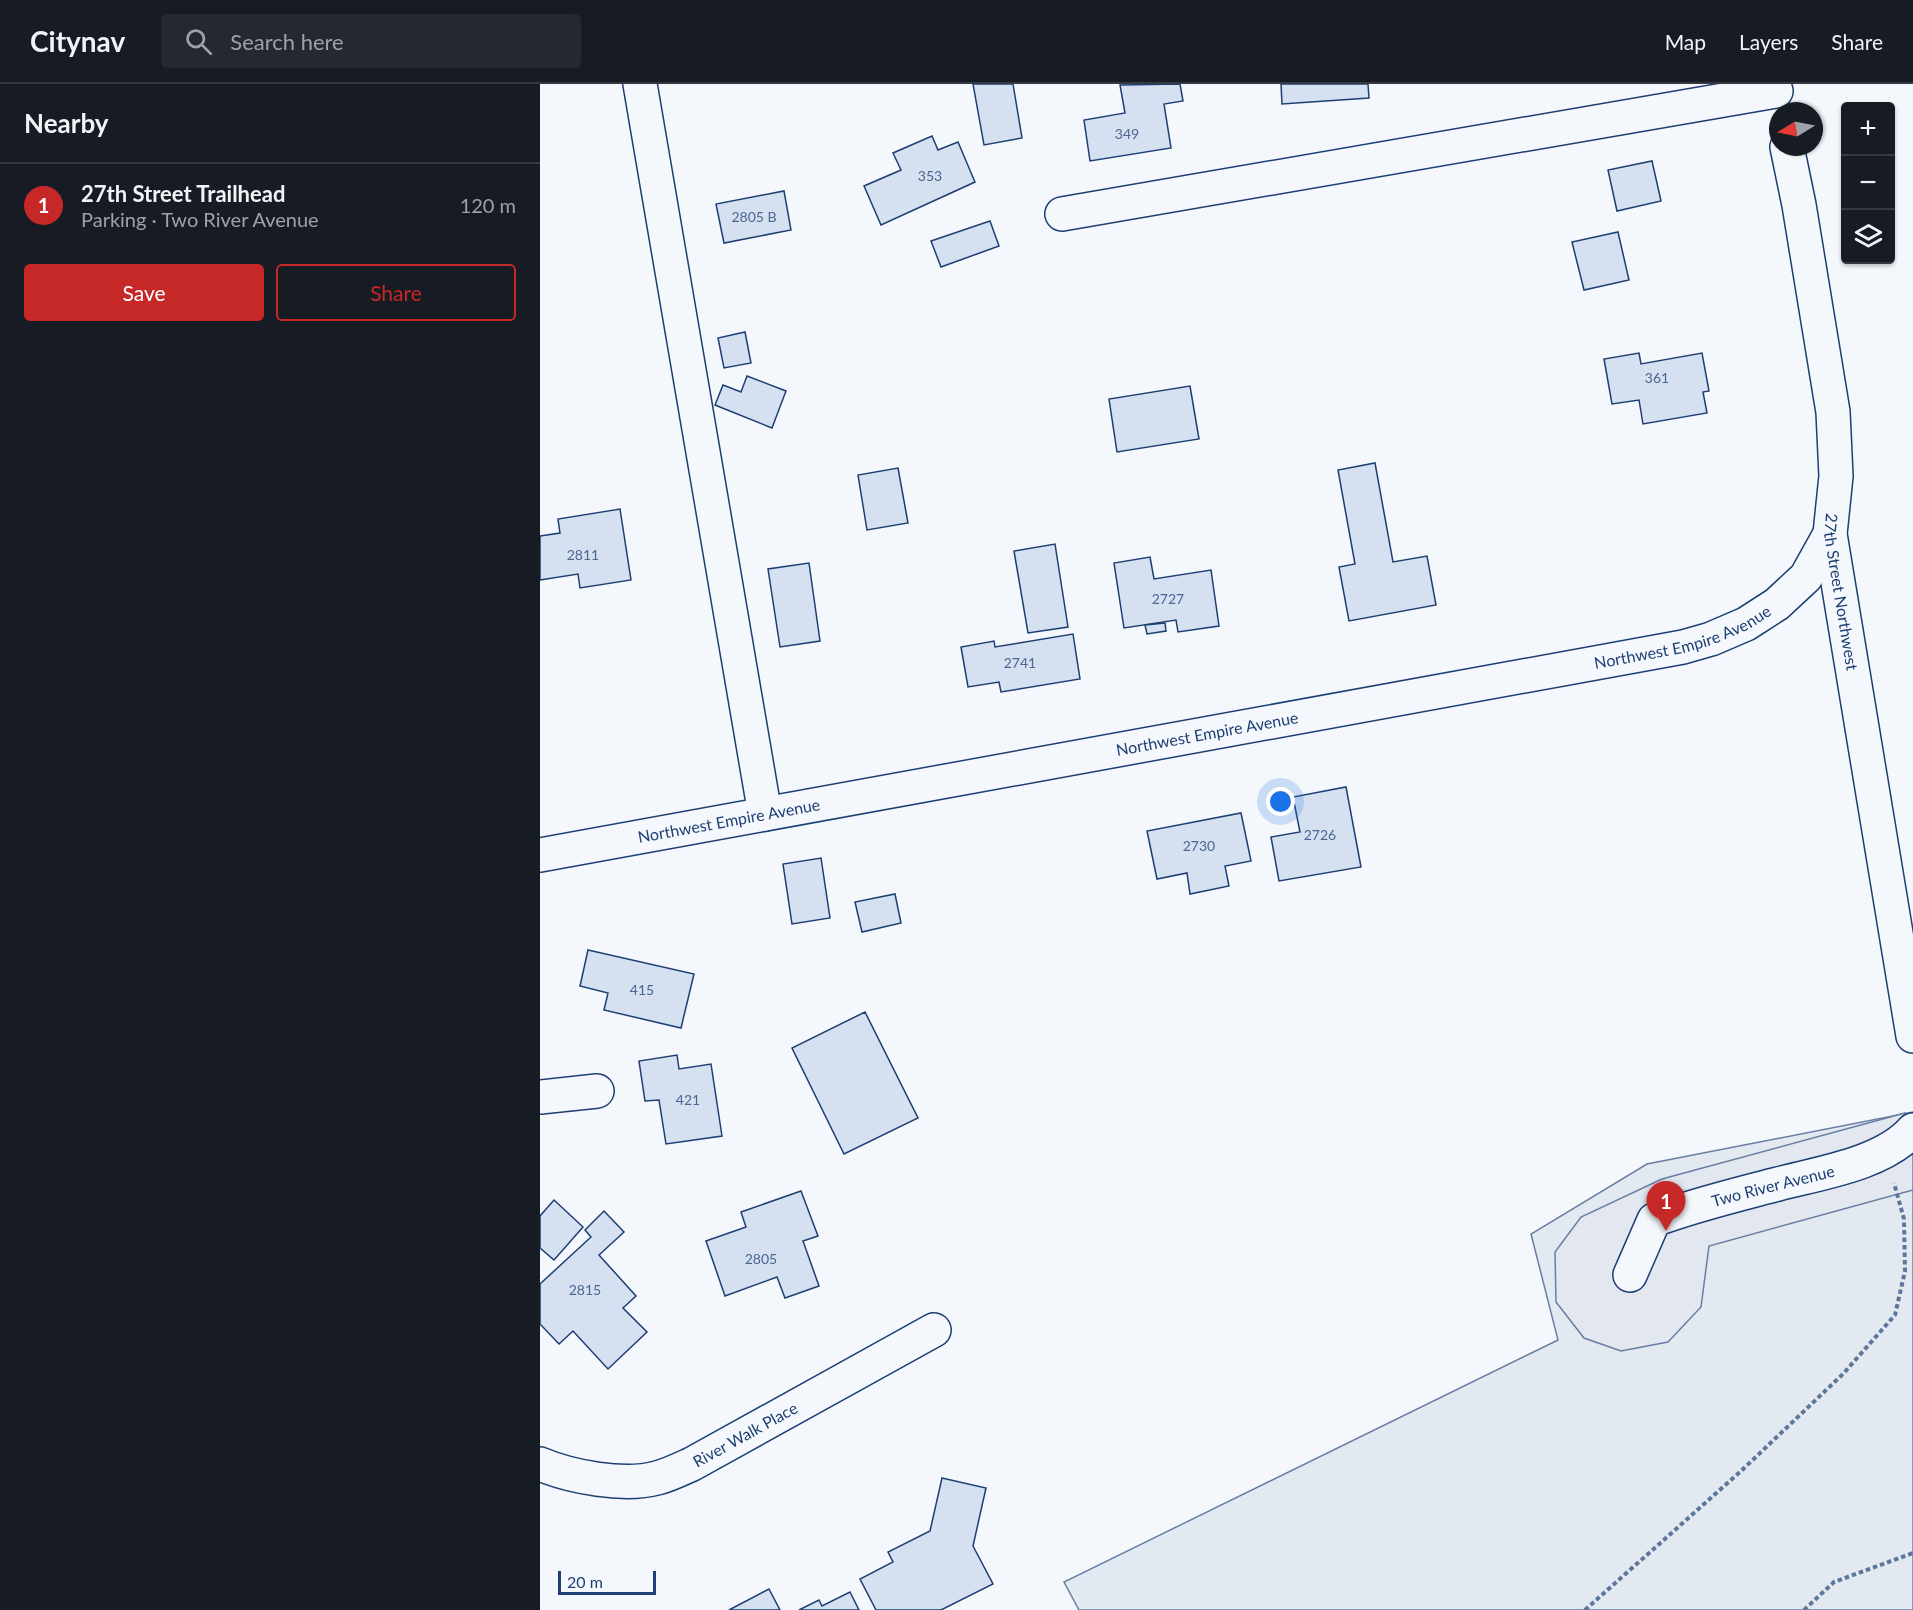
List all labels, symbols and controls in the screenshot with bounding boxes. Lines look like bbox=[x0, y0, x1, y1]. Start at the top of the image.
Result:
search box bbox=[161, 14, 581, 68]
text: Citynav bbox=[30, 24, 125, 58]
icon: search bbox=[182, 25, 215, 58]
text: Search here bbox=[230, 28, 344, 55]
text: Map bbox=[1665, 29, 1706, 54]
text: Layers bbox=[1739, 29, 1798, 54]
text: Share bbox=[1831, 29, 1883, 54]
north arrow bbox=[1769, 102, 1823, 156]
map controls bbox=[1841, 102, 1895, 264]
button: + bbox=[1841, 102, 1895, 156]
text: Nearby bbox=[24, 107, 109, 139]
house number: 349 bbox=[1115, 125, 1139, 142]
button: − bbox=[1841, 156, 1895, 210]
house number: 353 bbox=[918, 167, 942, 184]
text: 27th Street Trailhead bbox=[81, 180, 285, 207]
text: 1 bbox=[38, 193, 49, 217]
text: 120 m bbox=[460, 193, 516, 217]
text: Parking · Two River Avenue bbox=[81, 207, 319, 231]
house number: 2805 B bbox=[731, 208, 777, 225]
button: layers bbox=[1841, 210, 1895, 264]
button: Save bbox=[24, 264, 264, 321]
button: Share bbox=[276, 264, 516, 321]
house number: 361 bbox=[1645, 369, 1669, 386]
street label: 27th Street Northwest bbox=[1821, 512, 1862, 672]
house number: 2811 bbox=[567, 546, 599, 563]
house number: 2727 bbox=[1152, 590, 1184, 607]
street label: Northwest Empire Avenue bbox=[1593, 601, 1774, 672]
house number: 2741 bbox=[1004, 654, 1036, 671]
street label: Northwest Empire Avenue bbox=[1114, 707, 1300, 759]
your location bbox=[1266, 787, 1295, 816]
street label: Northwest Empire Avenue bbox=[636, 794, 821, 846]
house number: 2726 bbox=[1304, 826, 1336, 843]
house number: 2730 bbox=[1183, 837, 1215, 854]
house number: 415 bbox=[630, 981, 654, 998]
house number: 421 bbox=[676, 1091, 700, 1108]
street label: Two River Avenue bbox=[1709, 1161, 1836, 1210]
pin: 1 bbox=[1646, 1182, 1686, 1231]
house number: 2805 bbox=[745, 1250, 777, 1267]
house number: 2815 bbox=[569, 1281, 601, 1298]
street label: River Walk Place bbox=[689, 1398, 801, 1471]
scale bar bbox=[558, 1568, 656, 1596]
text: 20 m bbox=[567, 1572, 603, 1591]

